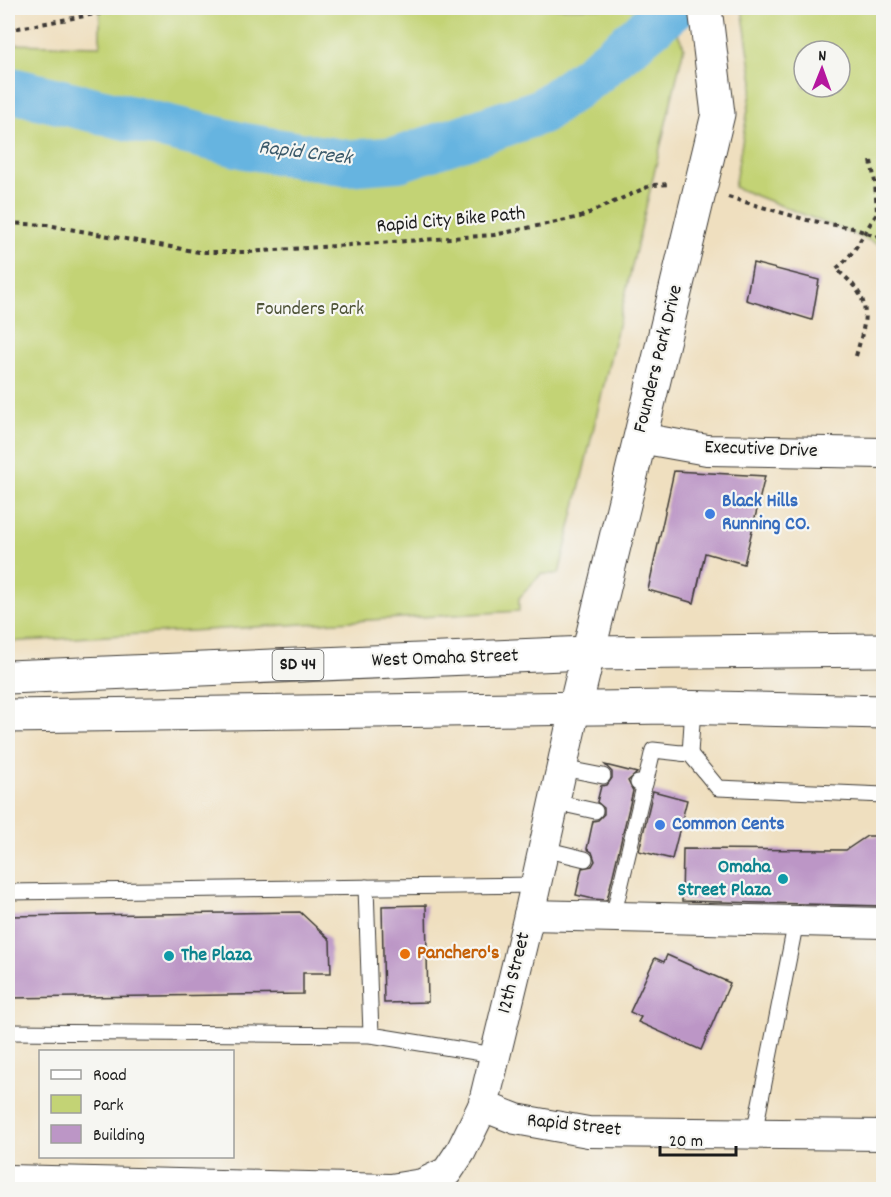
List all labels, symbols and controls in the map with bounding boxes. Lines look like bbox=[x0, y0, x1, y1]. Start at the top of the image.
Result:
north arrow bbox=[792, 39, 852, 99]
text: N bbox=[818, 45, 826, 68]
water label: Rapid Creek bbox=[257, 133, 356, 175]
street label: Rapid City Bike Path bbox=[375, 201, 527, 241]
street label: Founders Park Drive bbox=[627, 282, 691, 436]
park label: Founders Park bbox=[256, 296, 364, 324]
street label: Executive Drive bbox=[704, 434, 818, 466]
place label: Black Hills Running CO. bbox=[722, 488, 810, 539]
marker: Black Hills Running CO. bbox=[703, 507, 717, 521]
street label: West Omaha Street bbox=[371, 642, 519, 676]
road number: SD 44 bbox=[272, 650, 324, 680]
place label: Common Cents bbox=[672, 811, 785, 839]
marker: Common Cents bbox=[653, 818, 667, 832]
place label: Omaha Street Plaza bbox=[678, 854, 772, 905]
marker: Omaha Street Plaza bbox=[776, 872, 790, 886]
street label: 12th Street bbox=[491, 929, 539, 1017]
place label: Panchero's bbox=[417, 940, 499, 968]
place label: The Plaza bbox=[181, 942, 252, 970]
marker: Panchero's bbox=[398, 947, 412, 961]
marker: The Plaza bbox=[162, 949, 176, 963]
legend bbox=[39, 1050, 234, 1158]
text: Road bbox=[93, 1064, 127, 1089]
text: Park bbox=[93, 1094, 124, 1119]
street label: Rapid Street bbox=[526, 1107, 622, 1145]
scale bar bbox=[660, 1119, 736, 1157]
text: Building bbox=[93, 1124, 145, 1149]
text: 20 m bbox=[669, 1130, 703, 1155]

